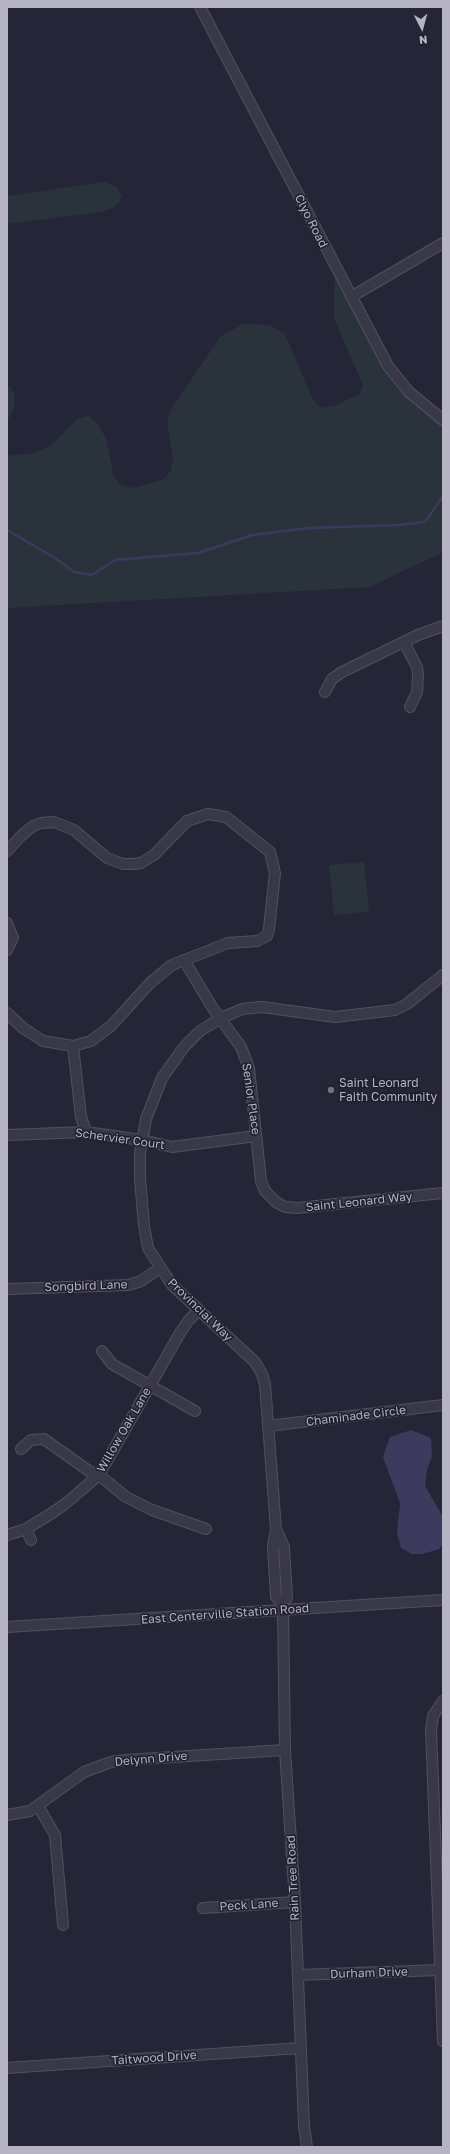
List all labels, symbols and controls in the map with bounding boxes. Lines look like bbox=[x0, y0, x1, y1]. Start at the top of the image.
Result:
north arrow bbox=[402, 8, 442, 48]
text: N bbox=[418, 34, 428, 47]
street label: Clyo Road bbox=[291, 192, 331, 250]
street label: Senior Place bbox=[239, 1062, 263, 1136]
place label: Saint Leonard Faith Community bbox=[339, 1076, 437, 1104]
marker: Saint Leonard Faith Community bbox=[326, 1085, 336, 1095]
street label: Schervier Court bbox=[74, 1126, 166, 1152]
street label: Saint Leonard Way bbox=[305, 1189, 413, 1215]
street label: Provincial Way bbox=[165, 1276, 235, 1344]
street label: Songbird Lane bbox=[44, 1277, 128, 1295]
street label: Willow Oak Lane bbox=[94, 1385, 154, 1475]
street label: Chaminade Circle bbox=[305, 1403, 407, 1429]
street label: East Centerville Station Road bbox=[140, 1601, 310, 1627]
street label: Delynn Drive bbox=[114, 1749, 188, 1769]
street label: Rain Tree Road bbox=[284, 1835, 302, 1921]
street label: Peck Lane bbox=[219, 1896, 279, 1914]
street label: Durham Drive bbox=[330, 1964, 408, 1982]
street label: Taitwood Drive bbox=[111, 2048, 197, 2068]

